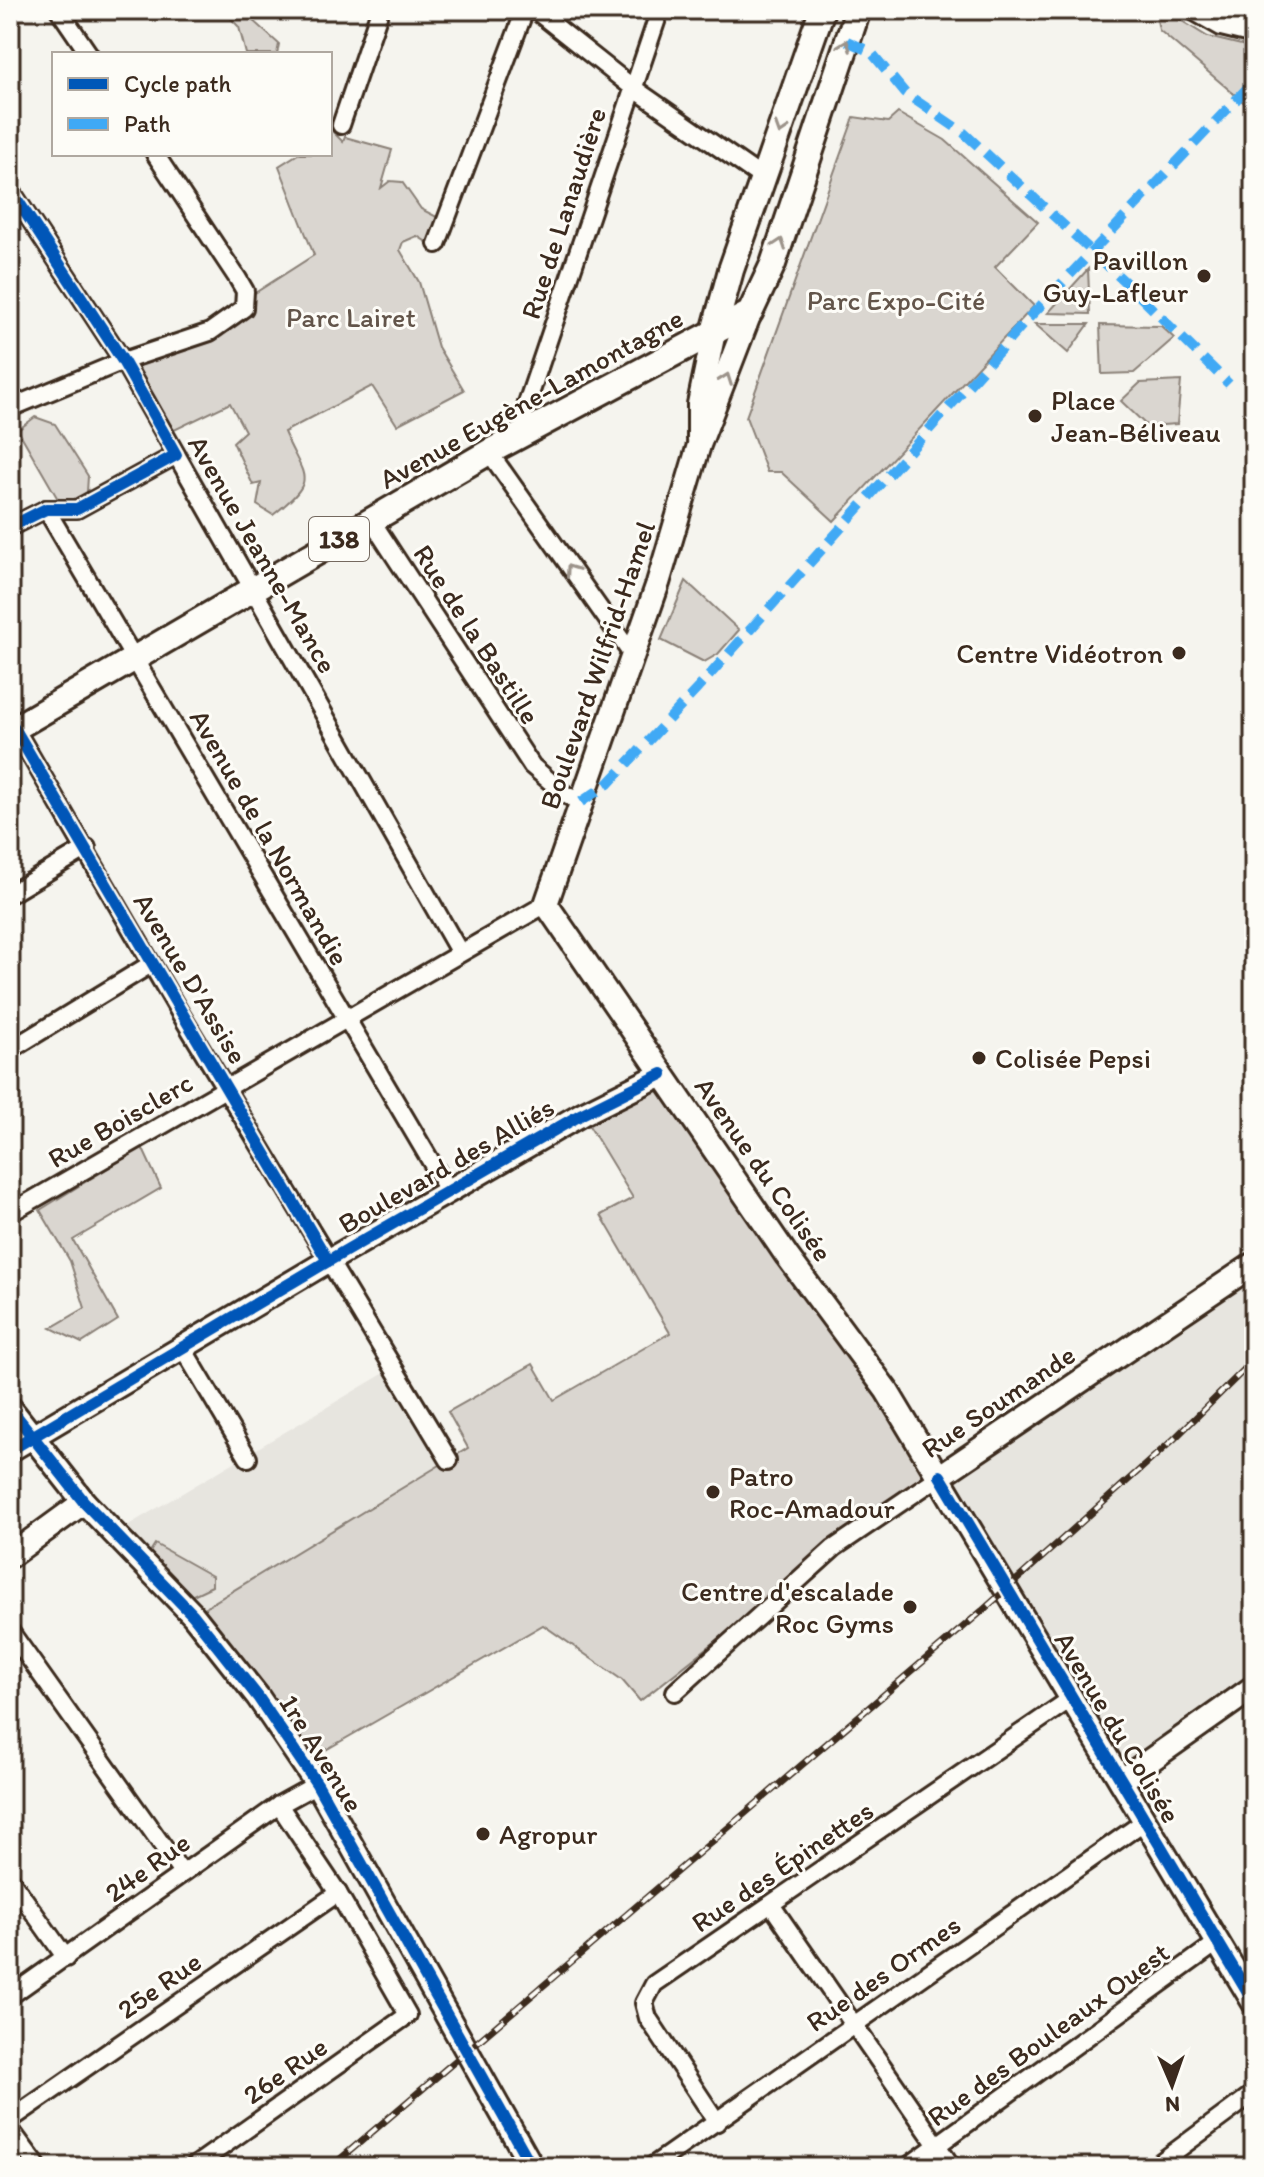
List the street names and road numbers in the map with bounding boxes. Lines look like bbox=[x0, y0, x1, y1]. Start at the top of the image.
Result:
street label: Rue de Lanaudière bbox=[513, 103, 613, 323]
street label: Avenue Eugène-Lamontagne bbox=[373, 300, 689, 496]
street label: Avenue Jeanne-Mance bbox=[181, 429, 345, 679]
street label: Boulevard Wilfrid-Hamel bbox=[532, 516, 662, 814]
road number: 138 bbox=[309, 517, 369, 561]
street label: Rue de la Bastille bbox=[406, 538, 548, 730]
street label: Avenue de la Normandie bbox=[183, 703, 357, 971]
street label: Avenue D'Assise bbox=[127, 886, 255, 1070]
street label: Rue Boisclerc bbox=[42, 1065, 198, 1175]
street label: Avenue du Colisée bbox=[688, 1070, 840, 1268]
street label: Boulevard des Alliés bbox=[332, 1089, 560, 1241]
street label: Rue Soumande bbox=[915, 1337, 1081, 1465]
street label: Avenue du Colisée bbox=[1047, 1625, 1189, 1829]
street label: 1re Avenue bbox=[272, 1688, 372, 1818]
street label: Rue des Épinettes bbox=[685, 1793, 879, 1939]
street label: 24e Rue bbox=[98, 1825, 196, 1909]
street label: Rue des Ormes bbox=[799, 1907, 967, 2039]
street label: Rue des Bouleaux Ouest bbox=[920, 1935, 1176, 2133]
street label: 25e Rue bbox=[110, 1944, 208, 2026]
street label: 26e Rue bbox=[236, 2029, 334, 2111]

